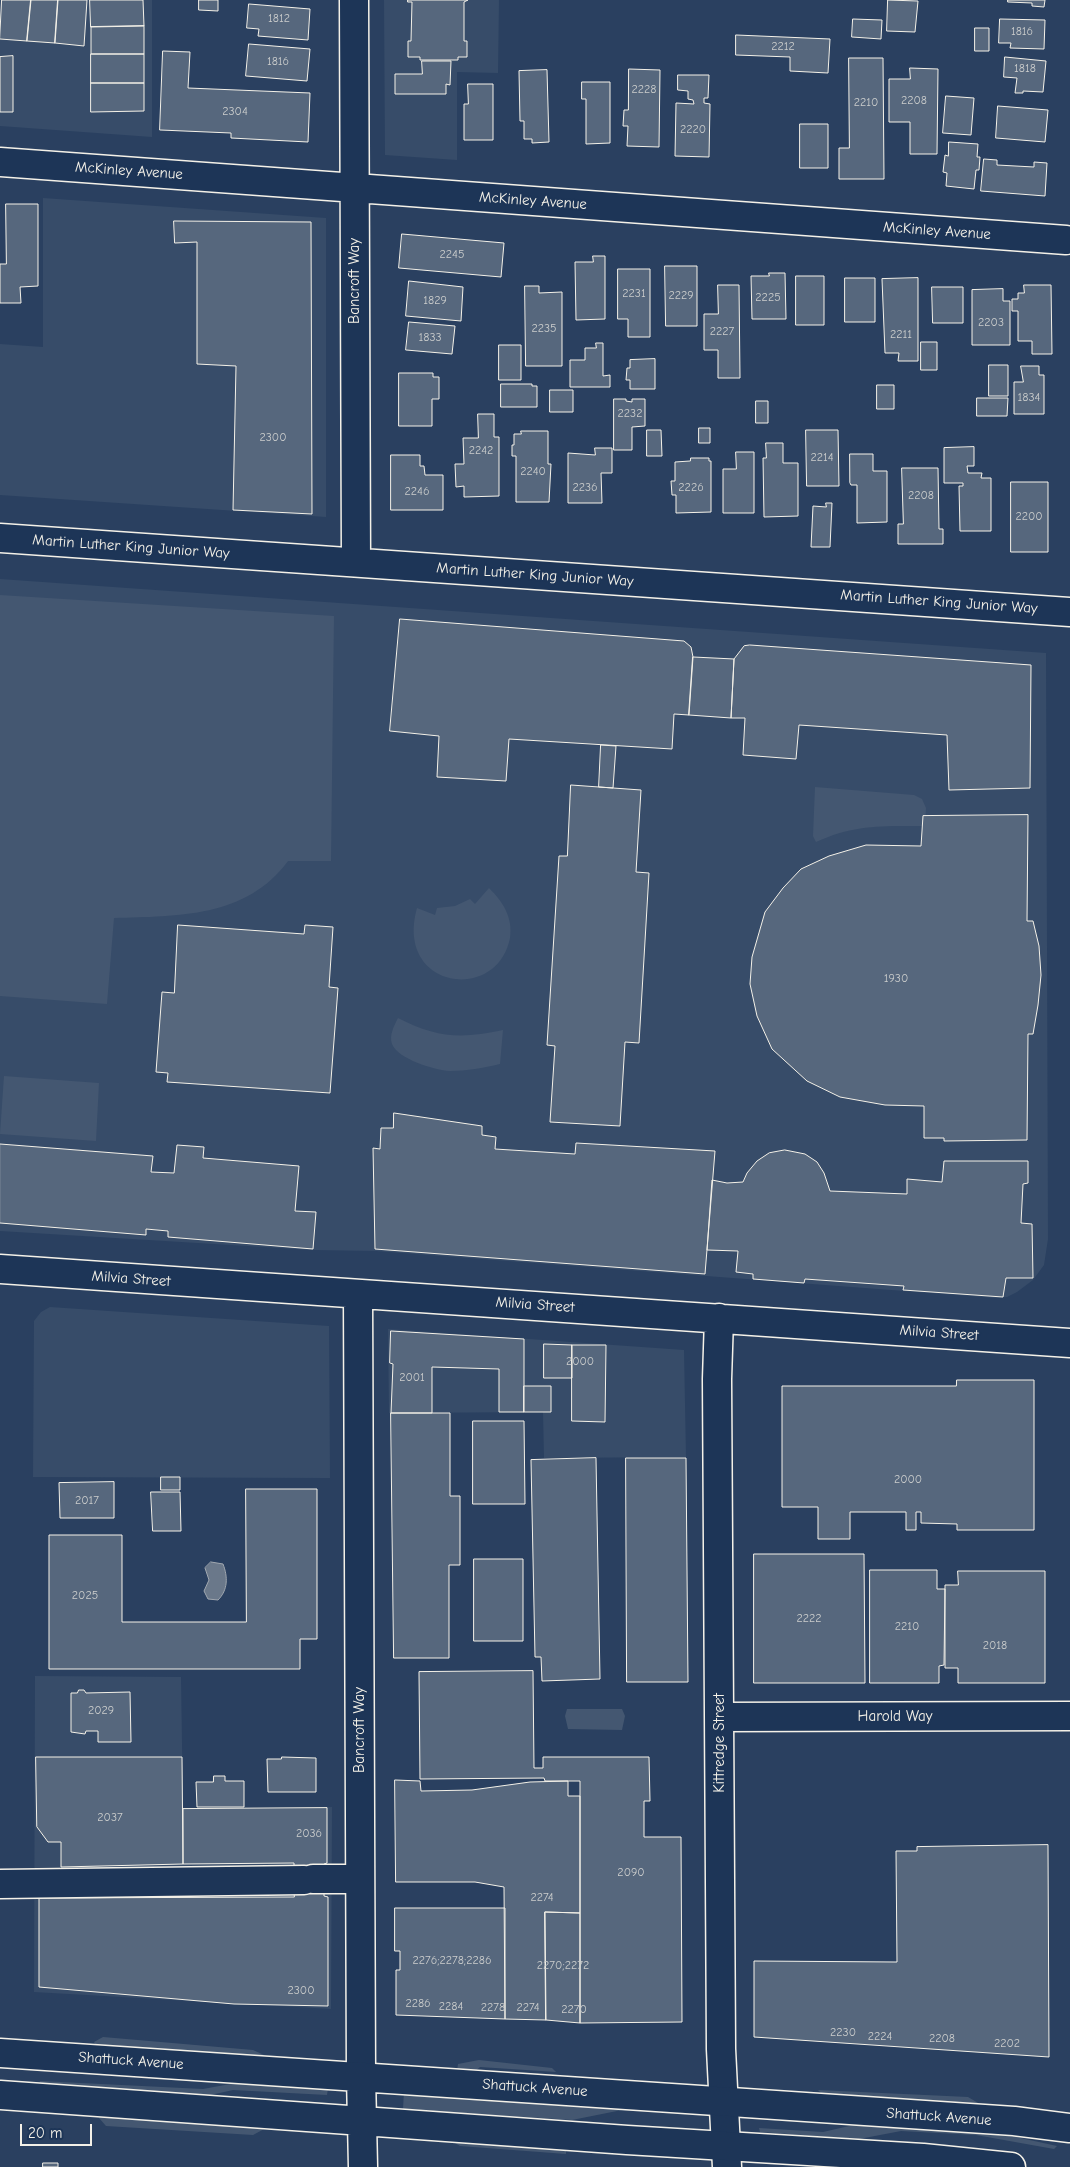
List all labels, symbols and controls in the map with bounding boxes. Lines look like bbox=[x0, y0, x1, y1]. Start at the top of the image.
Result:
house number: 1812 bbox=[268, 12, 290, 26]
house number: 1816 bbox=[1011, 25, 1033, 39]
house number: 2212 bbox=[771, 40, 795, 54]
house number: 1816 bbox=[267, 55, 289, 69]
house number: 1818 bbox=[1014, 62, 1036, 76]
house number: 2228 bbox=[631, 83, 657, 97]
house number: 2208 bbox=[901, 94, 927, 108]
house number: 2210 bbox=[854, 96, 878, 110]
house number: 2304 bbox=[222, 105, 248, 119]
house number: 2220 bbox=[680, 123, 706, 137]
street label: McKinley Avenue bbox=[74, 158, 184, 184]
street label: McKinley Avenue bbox=[478, 188, 588, 214]
street label: McKinley Avenue bbox=[882, 218, 992, 244]
street label: Bancroft Way bbox=[346, 238, 364, 324]
house number: 2245 bbox=[440, 248, 464, 262]
house number: 2231 bbox=[622, 287, 646, 301]
house number: 2229 bbox=[668, 289, 694, 303]
house number: 2225 bbox=[755, 291, 781, 305]
house number: 1829 bbox=[423, 294, 447, 308]
house number: 2203 bbox=[978, 316, 1004, 330]
house number: 2235 bbox=[531, 322, 557, 336]
house number: 2227 bbox=[710, 325, 734, 339]
house number: 2211 bbox=[890, 328, 912, 342]
house number: 1833 bbox=[418, 331, 442, 345]
house number: 1834 bbox=[1018, 391, 1040, 405]
house number: 2232 bbox=[618, 407, 642, 421]
house number: 2300 bbox=[260, 431, 286, 445]
house number: 2242 bbox=[469, 444, 493, 458]
house number: 2214 bbox=[810, 451, 834, 465]
house number: 2240 bbox=[520, 465, 546, 479]
house number: 2236 bbox=[572, 481, 598, 495]
house number: 2226 bbox=[678, 481, 704, 495]
house number: 2246 bbox=[405, 485, 429, 499]
house number: 2208 bbox=[908, 489, 934, 503]
house number: 2200 bbox=[1015, 510, 1043, 524]
street label: Martin Luther King Junior Way bbox=[32, 531, 230, 563]
street label: Martin Luther King Junior Way bbox=[436, 559, 634, 591]
street label: Martin Luther King Junior Way bbox=[840, 586, 1038, 618]
house number: 1930 bbox=[884, 972, 908, 986]
street label: Milvia Street bbox=[91, 1267, 171, 1291]
street label: Milvia Street bbox=[495, 1293, 575, 1317]
street label: Milvia Street bbox=[899, 1321, 979, 1345]
house number: 2000 bbox=[566, 1355, 594, 1369]
house number: 2001 bbox=[399, 1371, 425, 1385]
house number: 2000 bbox=[894, 1473, 922, 1487]
house number: 2017 bbox=[75, 1494, 99, 1508]
house number: 2025 bbox=[72, 1589, 98, 1603]
house number: 2222 bbox=[796, 1612, 822, 1626]
house number: 2210 bbox=[895, 1620, 919, 1634]
house number: 2018 bbox=[983, 1639, 1007, 1653]
street label: Bancroft Way bbox=[351, 1687, 369, 1773]
street label: Kittredge Street bbox=[711, 1693, 729, 1793]
house number: 2029 bbox=[88, 1704, 114, 1718]
street label: Harold Way bbox=[858, 1708, 932, 1726]
house number: 2037 bbox=[97, 1811, 123, 1825]
house number: 2036 bbox=[296, 1827, 322, 1841]
house number: 2090 bbox=[617, 1866, 645, 1880]
house number: 2274 bbox=[530, 1891, 554, 1905]
house number: 2276;2278;2286 bbox=[413, 1954, 491, 1968]
house number: 2270;2272 bbox=[537, 1959, 589, 1973]
house number: 2300 bbox=[288, 1984, 314, 1998]
house number: 2286 bbox=[405, 1997, 431, 2011]
house number: 2284 bbox=[439, 2000, 463, 2014]
house number: 2278 bbox=[481, 2001, 505, 2015]
house number: 2274 bbox=[516, 2001, 540, 2015]
house number: 2270 bbox=[561, 2003, 587, 2017]
house number: 2230 bbox=[830, 2026, 856, 2040]
house number: 2224 bbox=[868, 2030, 892, 2044]
house number: 2208 bbox=[929, 2032, 955, 2046]
house number: 2202 bbox=[994, 2037, 1020, 2051]
street label: Shattuck Avenue bbox=[78, 2048, 184, 2074]
street label: Shattuck Avenue bbox=[482, 2075, 588, 2101]
street label: Shattuck Avenue bbox=[886, 2104, 992, 2130]
scale bar bbox=[22, 2114, 95, 2146]
text: 20 m bbox=[28, 2124, 62, 2142]

